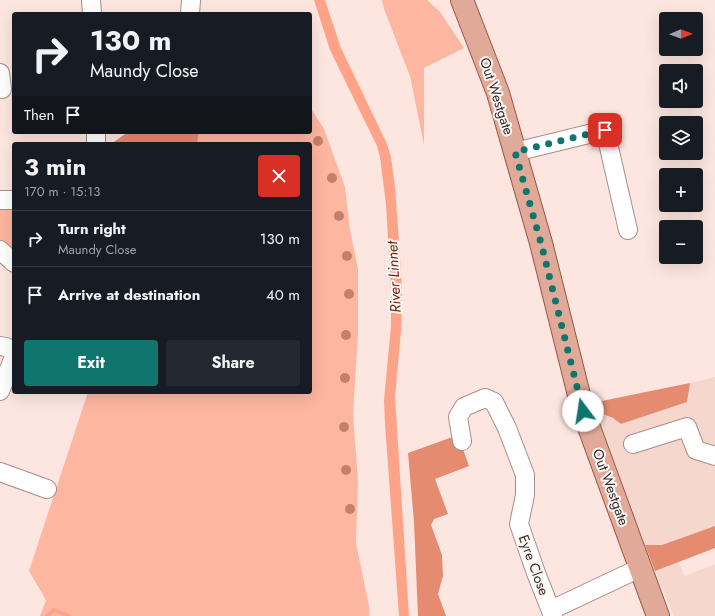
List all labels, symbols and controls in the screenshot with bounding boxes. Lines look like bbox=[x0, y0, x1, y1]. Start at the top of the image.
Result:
north arrow bbox=[659, 12, 703, 56]
map controls bbox=[659, 12, 703, 264]
text: 130 m bbox=[90, 20, 172, 61]
icon: right bbox=[24, 28, 76, 80]
street label: Out Westgate bbox=[475, 55, 519, 137]
text: Maundy Close bbox=[90, 58, 199, 84]
button: sound bbox=[659, 64, 703, 108]
text: Then bbox=[24, 104, 54, 126]
icon: arrive bbox=[62, 104, 84, 126]
pin bbox=[588, 113, 622, 147]
button: layers bbox=[659, 116, 703, 160]
icon: arrive bbox=[594, 119, 616, 141]
text: 3 min bbox=[24, 149, 86, 184]
button: close bbox=[258, 155, 300, 197]
button: + bbox=[659, 168, 703, 212]
text: 170 m · 15:13 bbox=[24, 182, 100, 201]
text: Turn right bbox=[58, 218, 126, 240]
button: − bbox=[659, 220, 703, 264]
icon: right bbox=[24, 228, 46, 250]
text: 130 m bbox=[260, 228, 300, 250]
water label: River Linnet bbox=[381, 239, 407, 313]
text: Maundy Close bbox=[58, 240, 136, 259]
icon: arrive bbox=[24, 284, 46, 306]
text: Arrive at destination bbox=[58, 284, 200, 306]
text: 40 m bbox=[266, 284, 300, 306]
button: Exit bbox=[24, 340, 158, 386]
button: Share bbox=[166, 340, 300, 386]
position arrow bbox=[562, 390, 604, 432]
street label: Out Westgate bbox=[588, 446, 634, 528]
street label: Eyre Close bbox=[514, 532, 554, 598]

